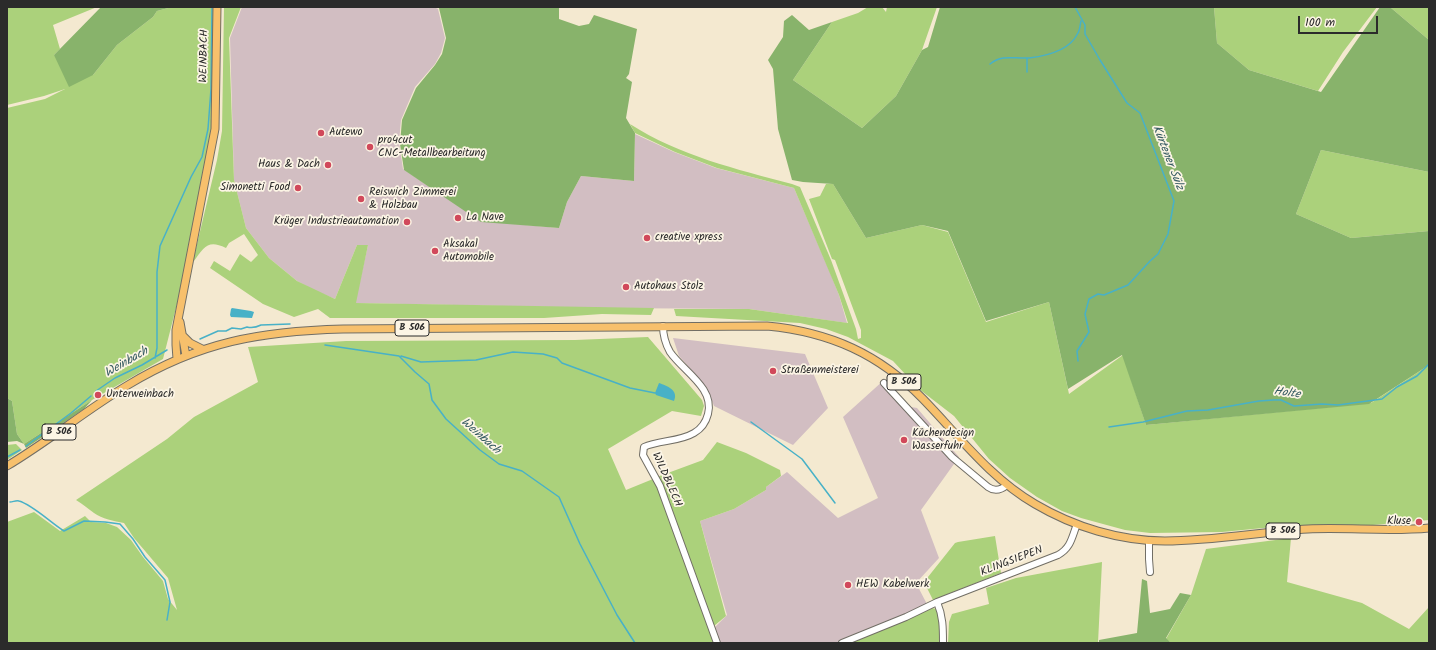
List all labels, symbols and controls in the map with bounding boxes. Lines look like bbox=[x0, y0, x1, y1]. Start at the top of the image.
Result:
scale bar bbox=[1300, 8, 1380, 34]
text: 100 m bbox=[1305, 13, 1335, 32]
street label: WEINBACH bbox=[198, 29, 212, 83]
water label: Kürtener Sülz bbox=[1148, 124, 1186, 192]
place label: Autewo bbox=[329, 126, 363, 140]
marker: Autewo bbox=[316, 128, 326, 138]
place label: pro4cut CNC-Metallbearbeitung bbox=[378, 134, 486, 160]
marker: pro4cut CNC-Metallbearbeitung bbox=[365, 142, 375, 152]
place label: Haus & Dach bbox=[258, 158, 320, 172]
marker: Haus & Dach bbox=[323, 160, 333, 170]
place label: Simonetti Food bbox=[220, 181, 290, 195]
marker: Simonetti Food bbox=[293, 183, 303, 193]
place label: Reiswich Zimmerei & Holzbau bbox=[369, 186, 456, 212]
marker: Reiswich Zimmerei & Holzbau bbox=[356, 194, 366, 204]
place label: La Nave bbox=[466, 211, 504, 225]
marker: La Nave bbox=[453, 213, 463, 223]
place label: Krüger Industrieautomation bbox=[274, 215, 399, 229]
marker: Krüger Industrieautomation bbox=[402, 217, 412, 227]
place label: creative xpress bbox=[655, 231, 722, 245]
marker: creative xpress bbox=[642, 233, 652, 243]
place label: Aksakal Automobile bbox=[443, 238, 494, 264]
marker: Aksakal Automobile bbox=[430, 246, 440, 256]
place label: Autohaus Stolz bbox=[634, 280, 703, 294]
marker: Autohaus Stolz bbox=[621, 282, 631, 292]
road number: B 506 bbox=[395, 320, 429, 336]
water label: Weinbach bbox=[103, 345, 151, 381]
place label: Straßenmeisterei bbox=[781, 364, 859, 378]
marker: Straßenmeisterei bbox=[768, 366, 778, 376]
road number: B 506 bbox=[887, 374, 921, 390]
water label: Holte bbox=[1273, 385, 1301, 403]
place label: Unterweinbach bbox=[106, 388, 174, 402]
marker: Unterweinbach bbox=[93, 390, 103, 400]
water label: Weinbach bbox=[457, 416, 503, 458]
road number: B 506 bbox=[42, 424, 76, 440]
place label: Küchendesign Wasserfuhr bbox=[912, 427, 974, 453]
marker: Küchendesign Wasserfuhr bbox=[899, 435, 909, 445]
street label: WILDBLECH bbox=[648, 451, 684, 509]
place label: Kluse bbox=[1387, 515, 1411, 529]
marker: Kluse bbox=[1414, 517, 1424, 527]
road number: B 506 bbox=[1266, 523, 1300, 539]
street label: KLINGSIEPEN bbox=[979, 544, 1045, 580]
place label: HEW Kabelwerk bbox=[856, 578, 929, 592]
marker: HEW Kabelwerk bbox=[843, 580, 853, 590]

